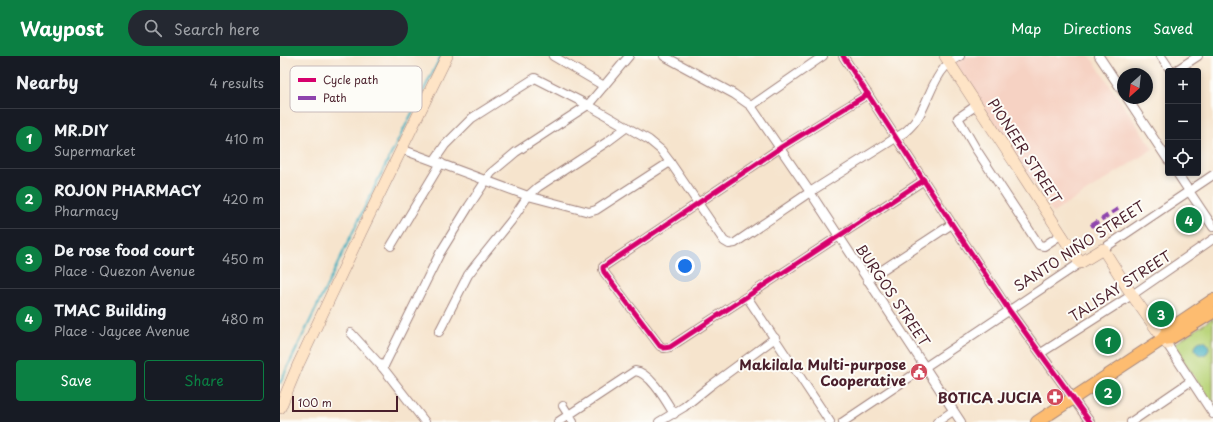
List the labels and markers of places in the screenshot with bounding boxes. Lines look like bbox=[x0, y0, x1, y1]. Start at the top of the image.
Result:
pin: 4 bbox=[1176, 205, 1202, 235]
pin: 3 bbox=[1148, 299, 1174, 329]
pin: 1 bbox=[1095, 326, 1121, 356]
place label: Makilala Multi-purpose Cooperative bbox=[739, 354, 906, 391]
public building icon: Makilala Multi-purpose Cooperative bbox=[909, 362, 929, 382]
pin: 2 bbox=[1095, 377, 1121, 407]
place label: BOTICA JUCIA bbox=[937, 387, 1042, 408]
pharmacy icon: BOTICA JUCIA bbox=[1045, 387, 1065, 407]

